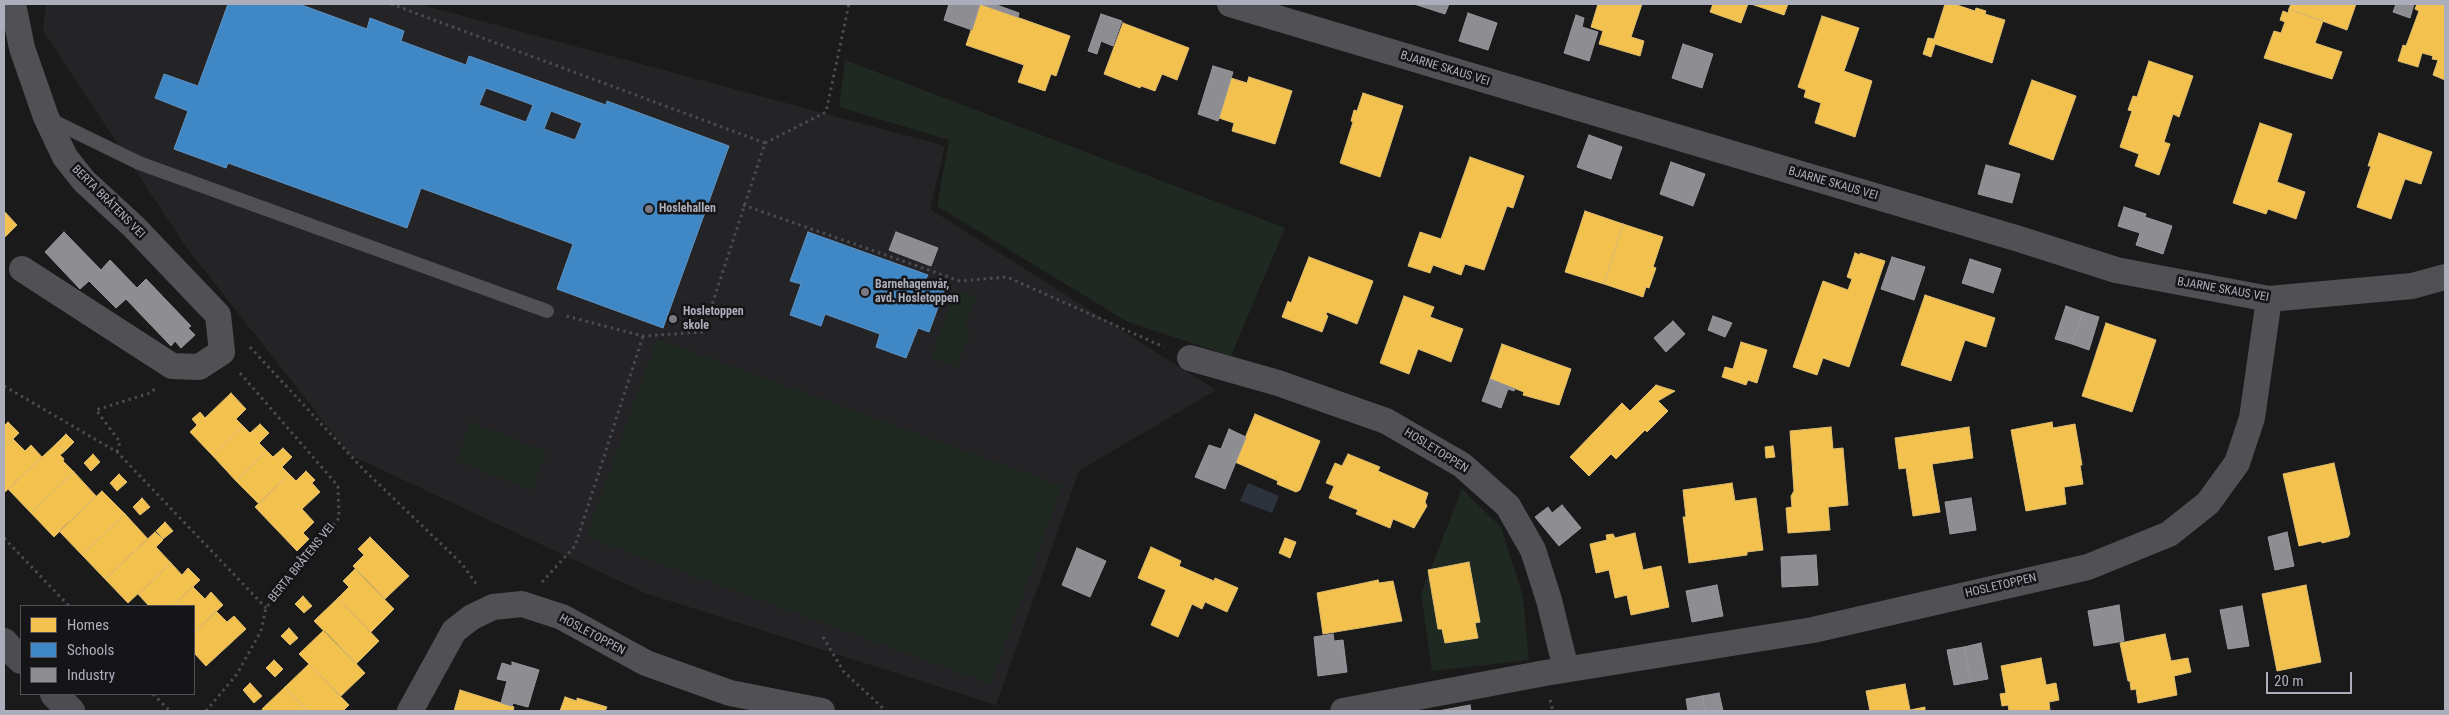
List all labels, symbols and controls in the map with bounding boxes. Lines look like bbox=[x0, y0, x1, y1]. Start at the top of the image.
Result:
street label: BJARNE SKAUS VEI bbox=[1399, 49, 1491, 89]
street label: BERTA BRÅTENS VEI bbox=[69, 163, 147, 241]
street label: BJARNE SKAUS VEI bbox=[1786, 164, 1880, 204]
place label: Hoslehallen bbox=[659, 202, 716, 216]
marker: Hoslehallen bbox=[643, 203, 655, 215]
street label: BJARNE SKAUS VEI bbox=[2176, 275, 2270, 305]
place label: Barnehagenvår, avd. Hosletoppen bbox=[875, 278, 959, 306]
marker: Barnehagenvår, avd. Hosletoppen bbox=[859, 286, 871, 298]
place label: Hosletoppen skole bbox=[683, 305, 744, 333]
marker: Hosletoppen skole bbox=[667, 313, 679, 325]
street label: HOSLETOPPEN bbox=[1401, 426, 1471, 476]
street label: BERTA BRÅTENS VEI bbox=[266, 521, 338, 605]
street label: HOSLETOPPEN bbox=[1964, 571, 2038, 601]
legend bbox=[20, 605, 195, 695]
street label: HOSLETOPPEN bbox=[557, 612, 627, 658]
text: Homes bbox=[67, 616, 109, 634]
text: Schools bbox=[67, 641, 114, 659]
scale bar bbox=[2269, 662, 2355, 694]
text: Industry bbox=[67, 666, 115, 684]
text: 20 m bbox=[2274, 672, 2304, 690]

